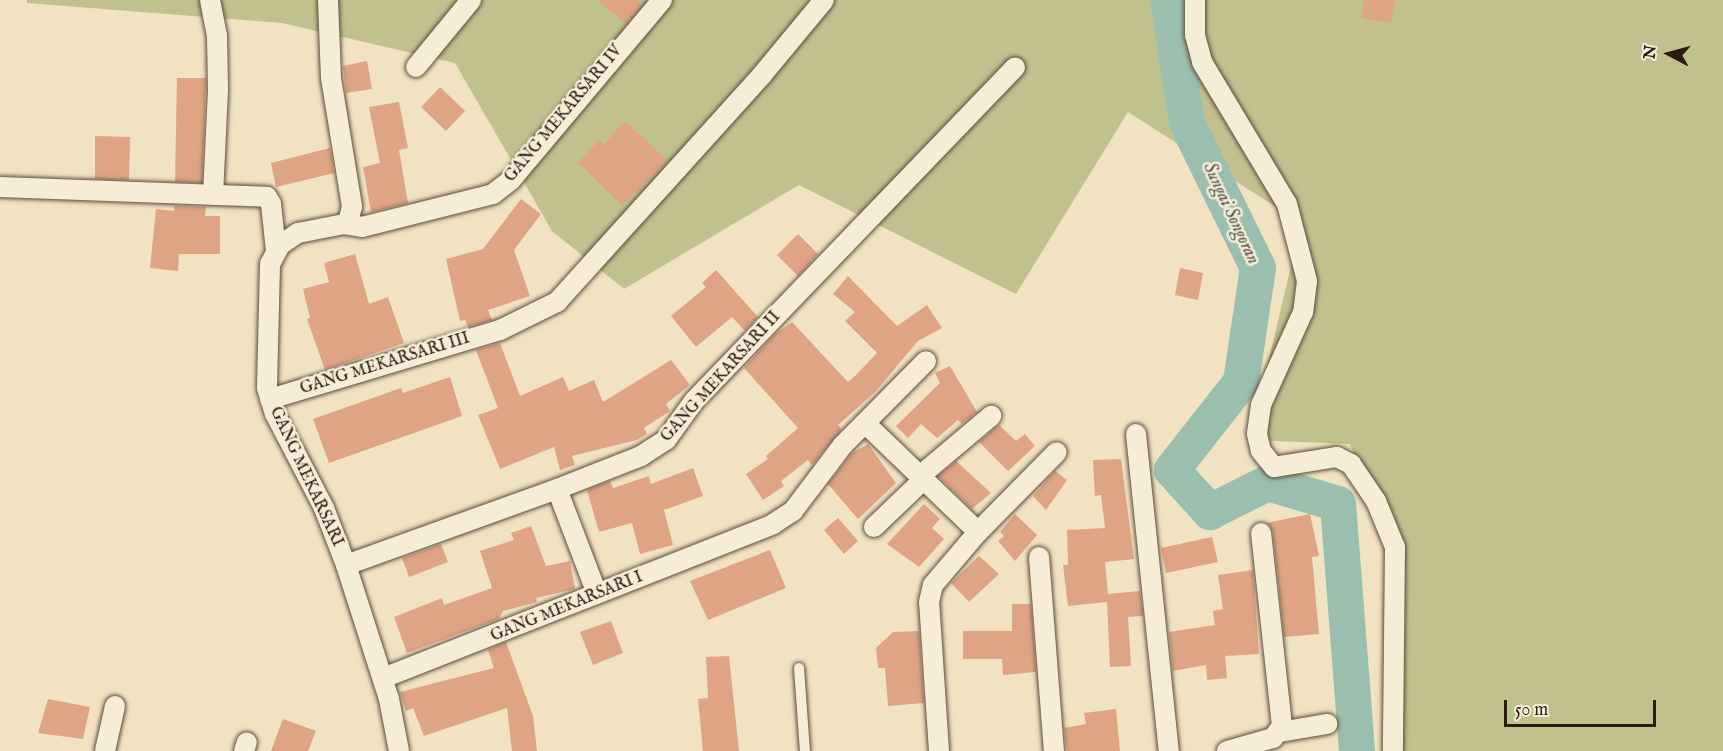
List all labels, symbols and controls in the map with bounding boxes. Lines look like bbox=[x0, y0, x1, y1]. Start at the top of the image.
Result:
north arrow bbox=[1639, 24, 1699, 84]
street label: GANG MEKARSARI IV bbox=[501, 42, 627, 186]
text: N bbox=[1640, 44, 1662, 60]
water label: Sungai Songoran bbox=[1197, 160, 1263, 268]
street label: GANG MEKARSARI II bbox=[657, 308, 785, 446]
street label: GANG MEKARSARI III bbox=[298, 329, 472, 399]
street label: GANG MEKARSARI bbox=[265, 404, 347, 550]
street label: GANG MEKARSARI I bbox=[488, 568, 646, 646]
scale bar bbox=[1507, 688, 1658, 726]
text: 50 m bbox=[1515, 699, 1548, 722]

